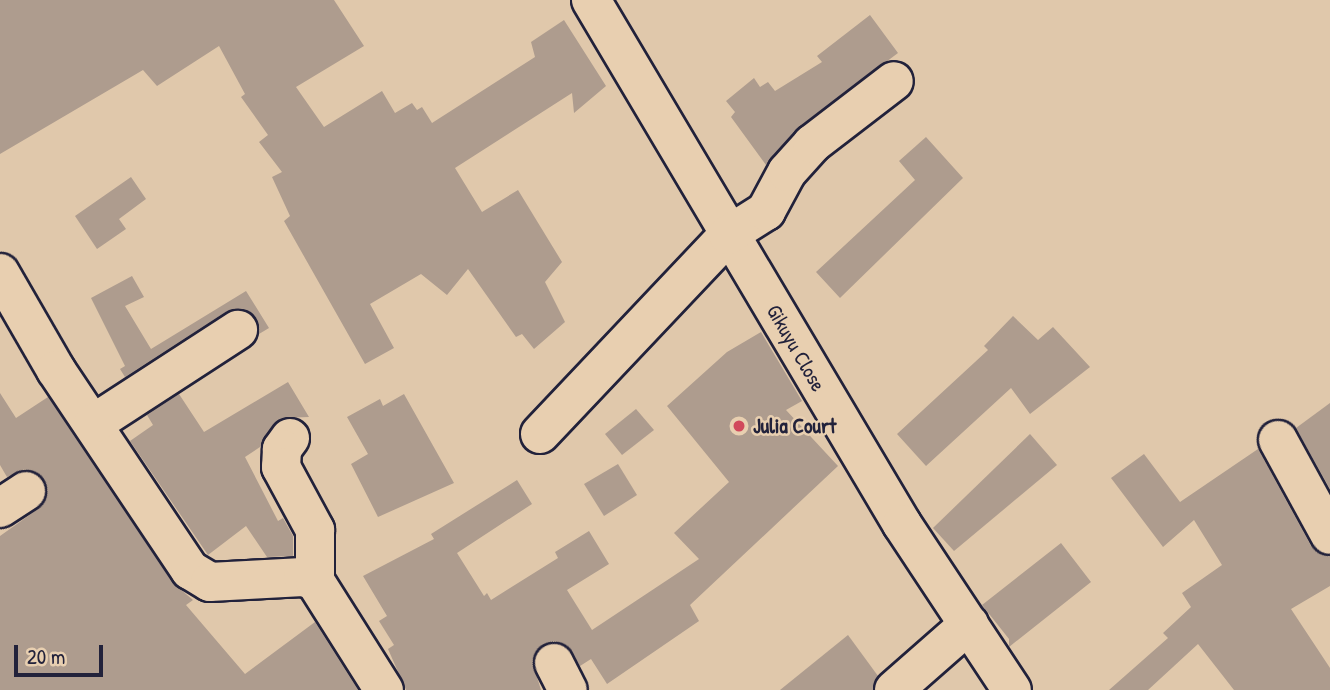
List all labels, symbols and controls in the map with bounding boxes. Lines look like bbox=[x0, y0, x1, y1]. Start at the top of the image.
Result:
street label: Gikuyu Close bbox=[761, 300, 831, 396]
place label: Julia Court bbox=[753, 413, 836, 439]
marker: Julia Court bbox=[731, 418, 747, 434]
scale bar bbox=[18, 630, 107, 674]
text: 20 m bbox=[27, 642, 65, 671]

